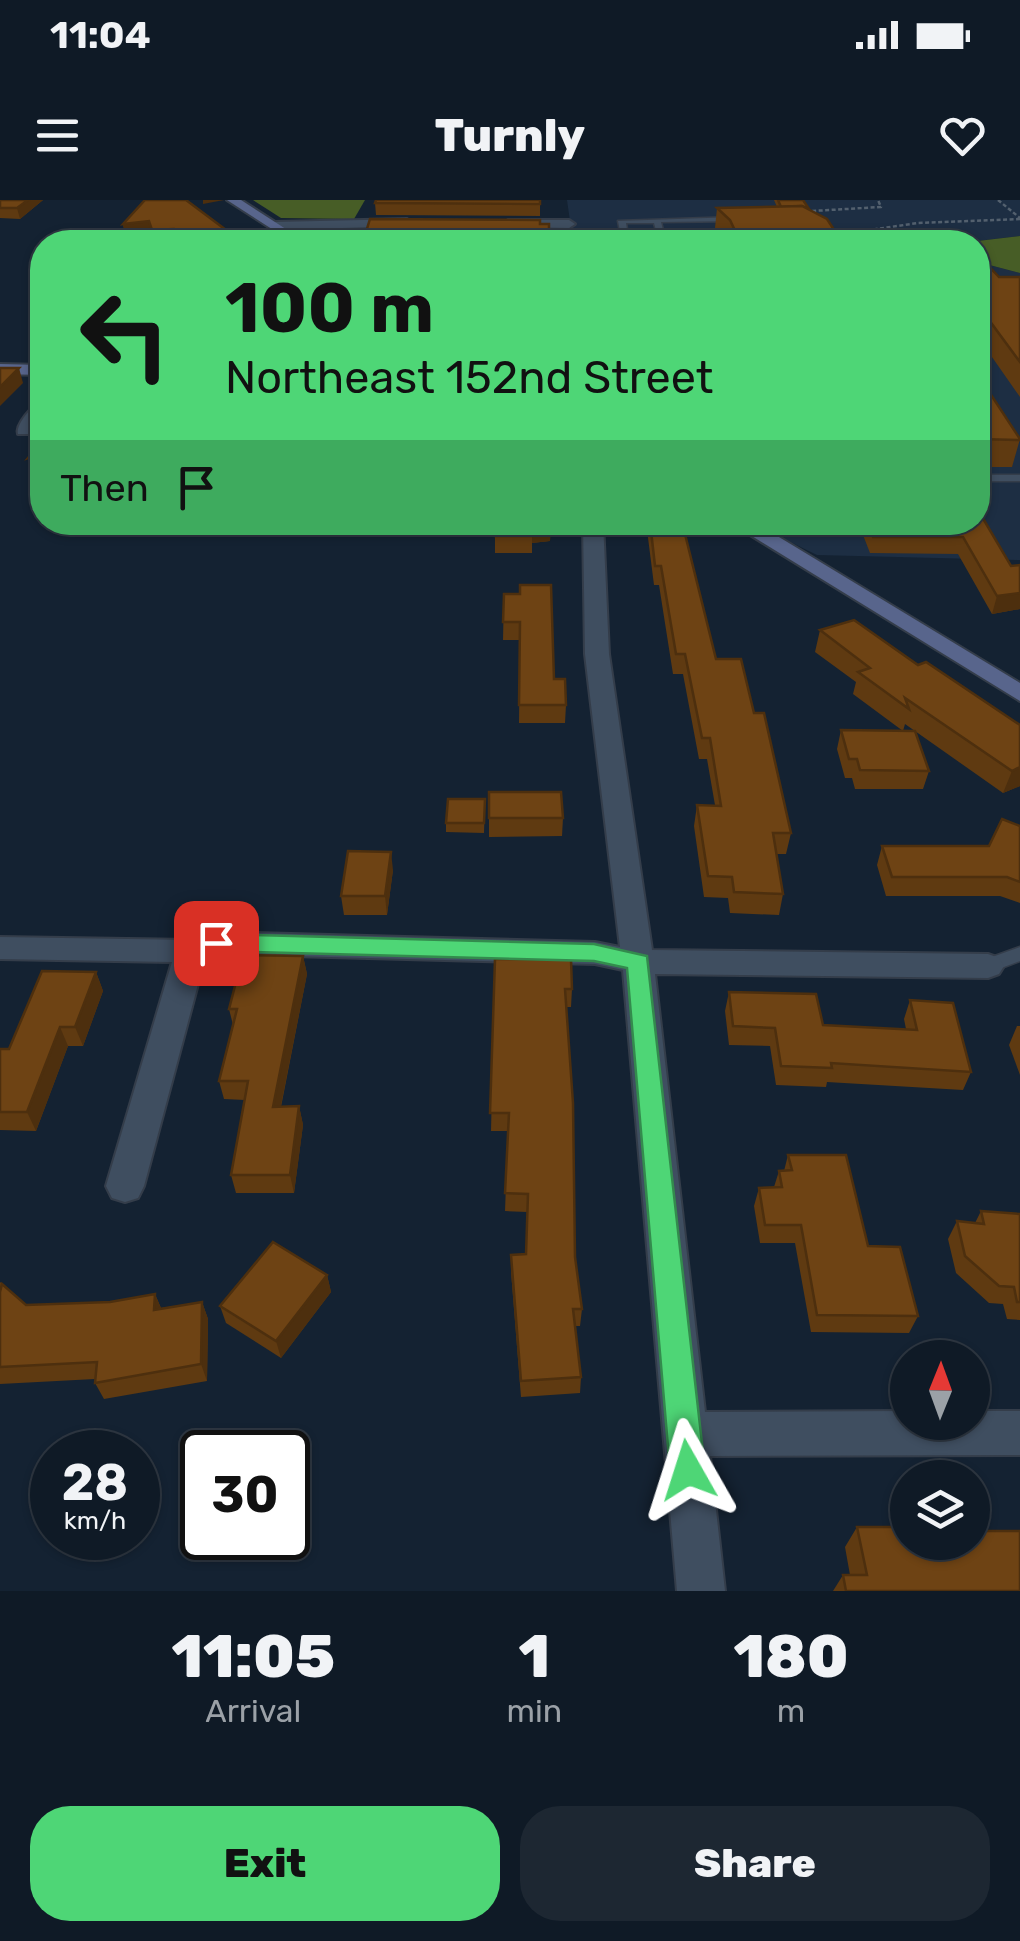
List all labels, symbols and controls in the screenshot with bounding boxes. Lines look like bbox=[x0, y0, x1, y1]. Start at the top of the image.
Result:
text: 11:04 bbox=[50, 12, 151, 58]
icon: menu bbox=[30, 108, 85, 163]
icon: heart bbox=[935, 108, 990, 163]
text: Turnly bbox=[435, 109, 585, 162]
text: 100 m bbox=[225, 267, 434, 350]
icon: left bbox=[60, 270, 190, 400]
text: Northeast 152nd Street bbox=[225, 351, 713, 404]
icon: arrive bbox=[169, 460, 224, 515]
text: Then bbox=[60, 465, 149, 511]
pin bbox=[174, 901, 259, 986]
icon: arrive bbox=[189, 916, 244, 971]
north arrow bbox=[890, 1340, 990, 1440]
map controls bbox=[890, 1340, 990, 1560]
position arrow bbox=[636, 1418, 740, 1522]
speed limit sign: 30 bbox=[180, 1430, 310, 1560]
text: 28 bbox=[62, 1453, 128, 1513]
button: layers bbox=[890, 1460, 990, 1560]
text: km/h bbox=[64, 1506, 126, 1535]
text: 11:05 bbox=[171, 1621, 335, 1692]
text: 1 bbox=[518, 1621, 550, 1692]
text: 180 bbox=[733, 1621, 849, 1692]
text: Arrival bbox=[205, 1692, 301, 1730]
text: min bbox=[506, 1692, 562, 1730]
text: m bbox=[777, 1692, 805, 1730]
button: Exit bbox=[30, 1806, 500, 1921]
button: Share bbox=[520, 1806, 990, 1921]

